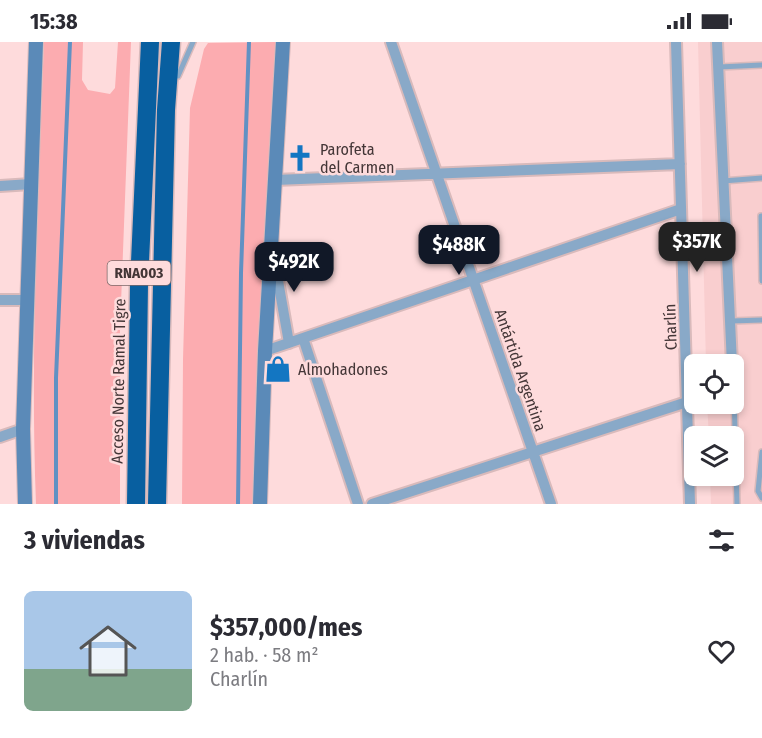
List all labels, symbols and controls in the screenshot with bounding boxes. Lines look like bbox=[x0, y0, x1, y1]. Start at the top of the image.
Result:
text: 15:38 bbox=[30, 8, 78, 35]
place label: Parofeta del Carmen bbox=[320, 140, 395, 177]
church icon: Parofeta del Carmen bbox=[285, 143, 315, 173]
pin: $357K bbox=[655, 222, 739, 273]
pin: $488K bbox=[417, 225, 501, 276]
text: $357K bbox=[673, 229, 721, 253]
text: $488K bbox=[433, 232, 485, 256]
pin: $492K bbox=[252, 242, 336, 293]
text: $492K bbox=[269, 249, 319, 273]
road number: RNA003 bbox=[108, 261, 170, 285]
street label: Acceso Norte Ramal Tigre bbox=[108, 298, 129, 464]
street label: Charlín bbox=[660, 303, 681, 351]
street label: Antártida Argentina bbox=[491, 307, 550, 434]
shop icon: Almohadones bbox=[263, 354, 293, 384]
map controls bbox=[684, 354, 744, 486]
button: locate bbox=[684, 354, 744, 414]
place label: Almohadones bbox=[298, 360, 388, 379]
button: layers bbox=[684, 426, 744, 486]
icon: filters bbox=[705, 524, 738, 557]
text: 3 viviendas bbox=[24, 525, 145, 556]
text: $357,000/mes bbox=[210, 612, 362, 643]
icon: home bbox=[72, 615, 144, 687]
icon: heart bbox=[705, 635, 738, 668]
text: 2 hab. · 58 m² bbox=[210, 643, 319, 667]
text: Charlín bbox=[210, 667, 268, 691]

